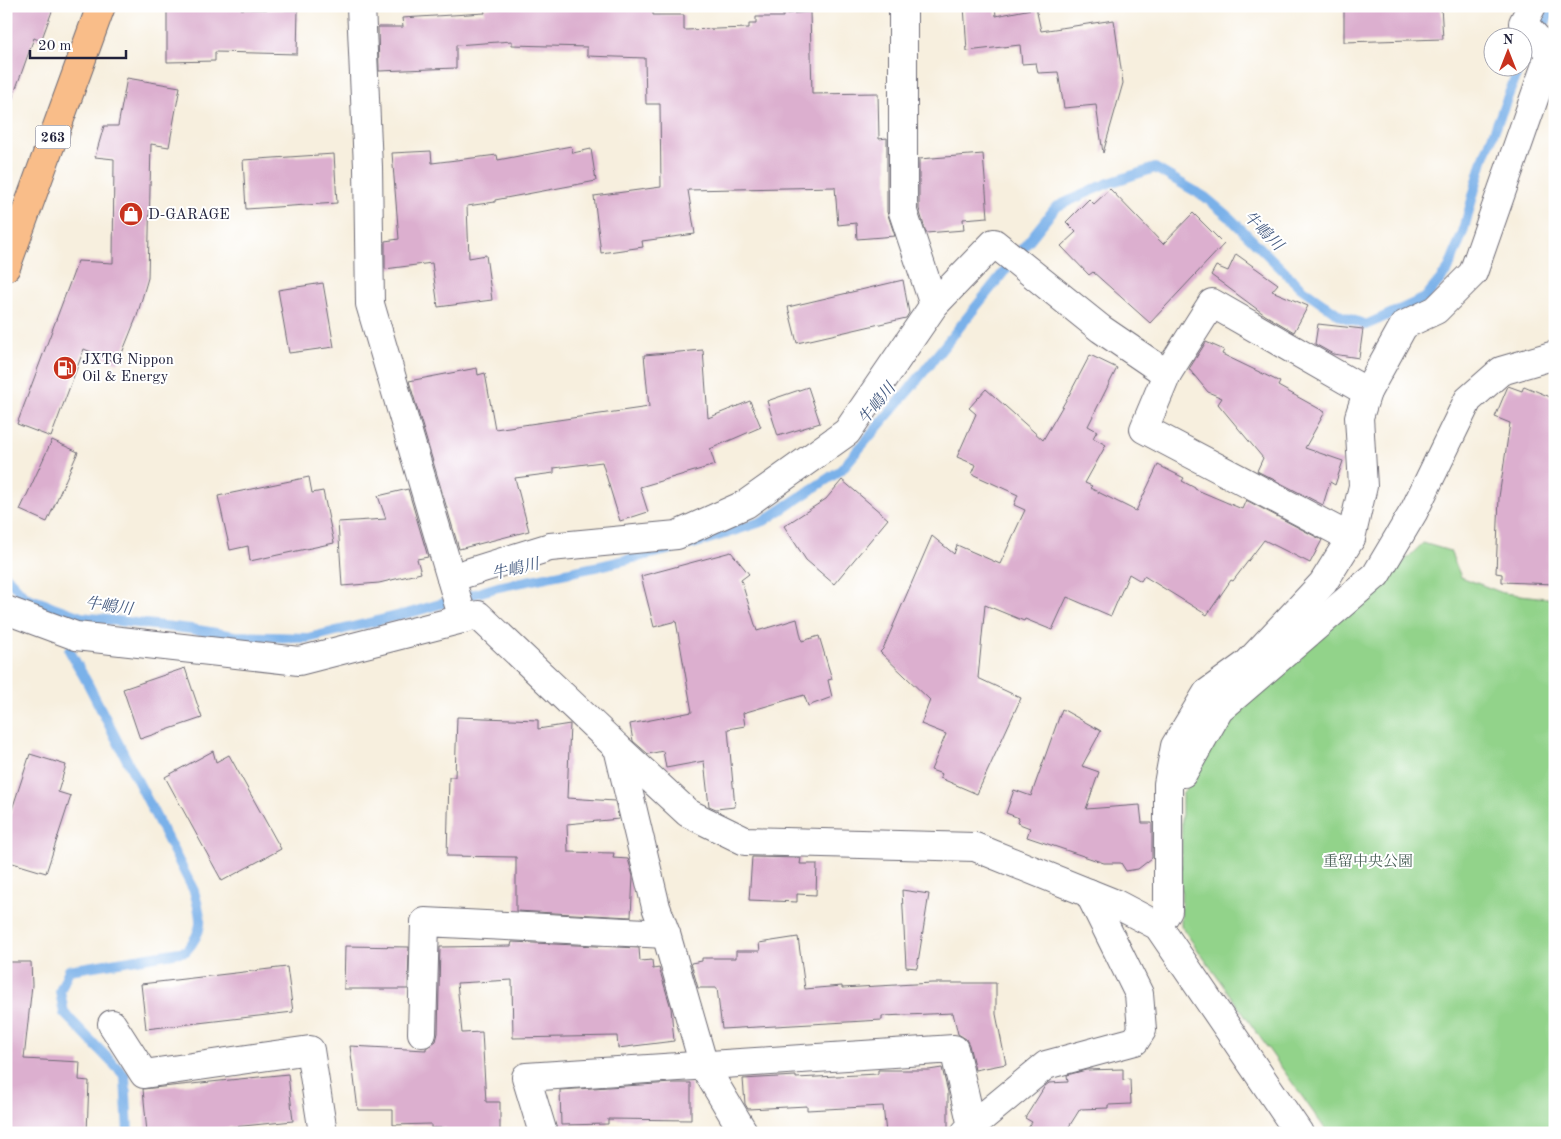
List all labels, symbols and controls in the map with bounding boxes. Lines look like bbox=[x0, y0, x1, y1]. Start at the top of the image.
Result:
scale bar bbox=[30, 28, 126, 60]
north arrow bbox=[1484, 28, 1534, 78]
text: N bbox=[1503, 33, 1514, 47]
text: 20 m bbox=[38, 39, 72, 54]
road number: 263 bbox=[36, 125, 70, 148]
shop icon: D-GARAGE bbox=[118, 201, 144, 227]
water label: 牛嶋川 bbox=[1240, 207, 1288, 255]
place label: D-GARAGE bbox=[148, 208, 230, 223]
place label: JXTG Nippon Oil & Energy bbox=[82, 353, 174, 385]
fuel station icon: JXTG Nippon Oil & Energy bbox=[52, 355, 78, 381]
water label: 牛嶋川 bbox=[855, 378, 900, 428]
water label: 牛嶋川 bbox=[490, 554, 543, 583]
water label: 牛嶋川 bbox=[84, 594, 136, 619]
park label: 重留中央公園 bbox=[1323, 853, 1413, 870]

